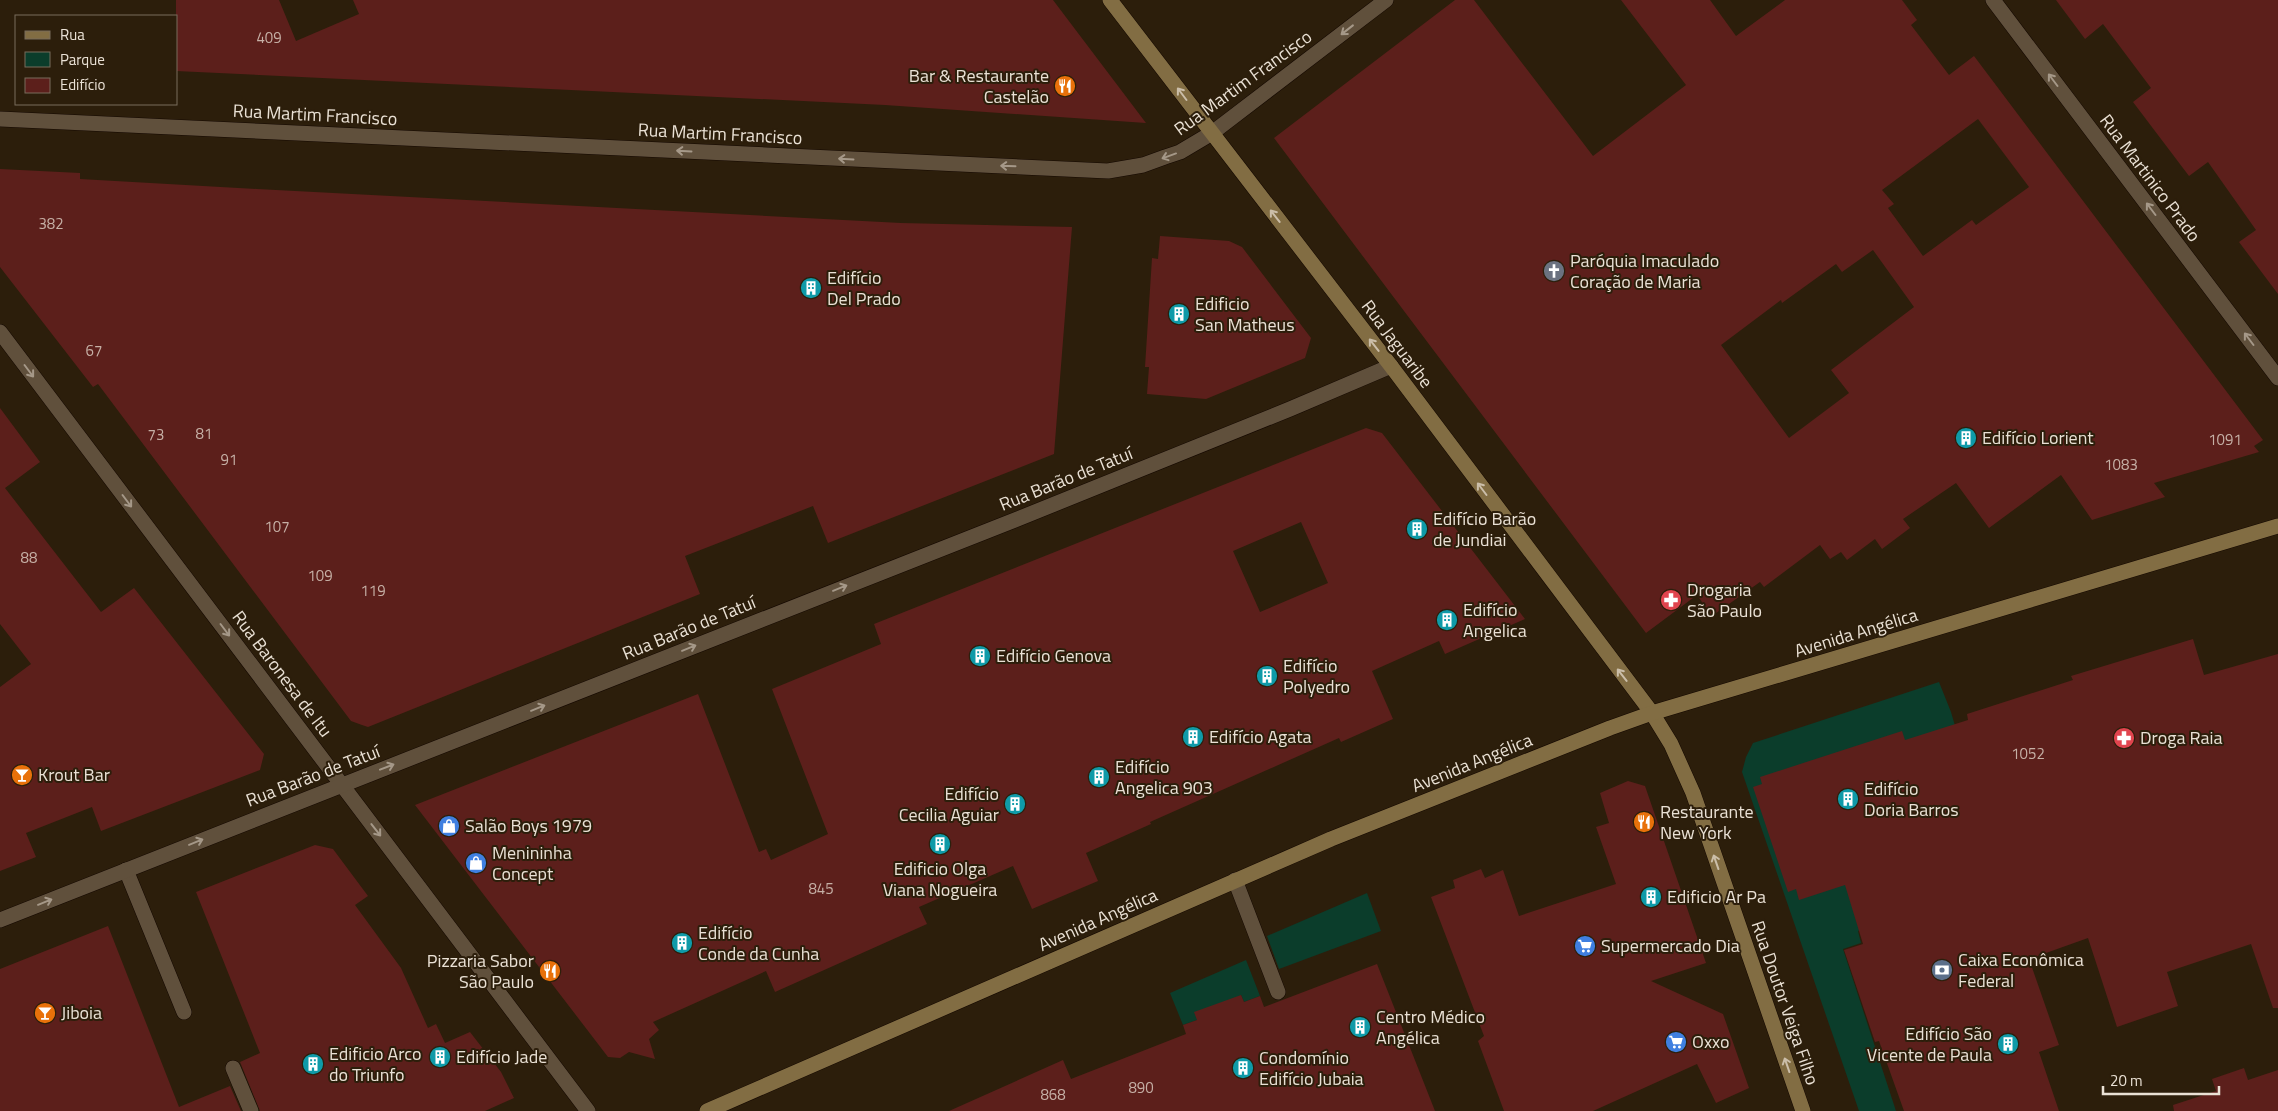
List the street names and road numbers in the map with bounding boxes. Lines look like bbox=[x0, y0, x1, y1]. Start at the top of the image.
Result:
street label: Rua Martim Francisco bbox=[1168, 23, 1317, 142]
street label: Rua Martim Francisco bbox=[232, 97, 398, 132]
street label: Rua Martinico Prado bbox=[2093, 108, 2208, 247]
street label: Rua Martim Francisco bbox=[637, 116, 803, 151]
street label: Rua Jaguaribe bbox=[1355, 294, 1440, 393]
street label: Rua Barão de Tatuí bbox=[995, 439, 1138, 518]
street label: Rua Barão de Tatuí bbox=[618, 588, 761, 667]
street label: Avenida Angélica bbox=[1791, 601, 1921, 664]
street label: Rua Baronesa de Itu bbox=[226, 605, 339, 743]
street label: Avenida Angélica bbox=[1408, 726, 1536, 799]
street label: Rua Barão de Tatuí bbox=[242, 737, 386, 814]
street label: Avenida Angélica bbox=[1034, 881, 1162, 958]
street label: Rua Doutor Veiga Filho bbox=[1745, 917, 1826, 1089]

